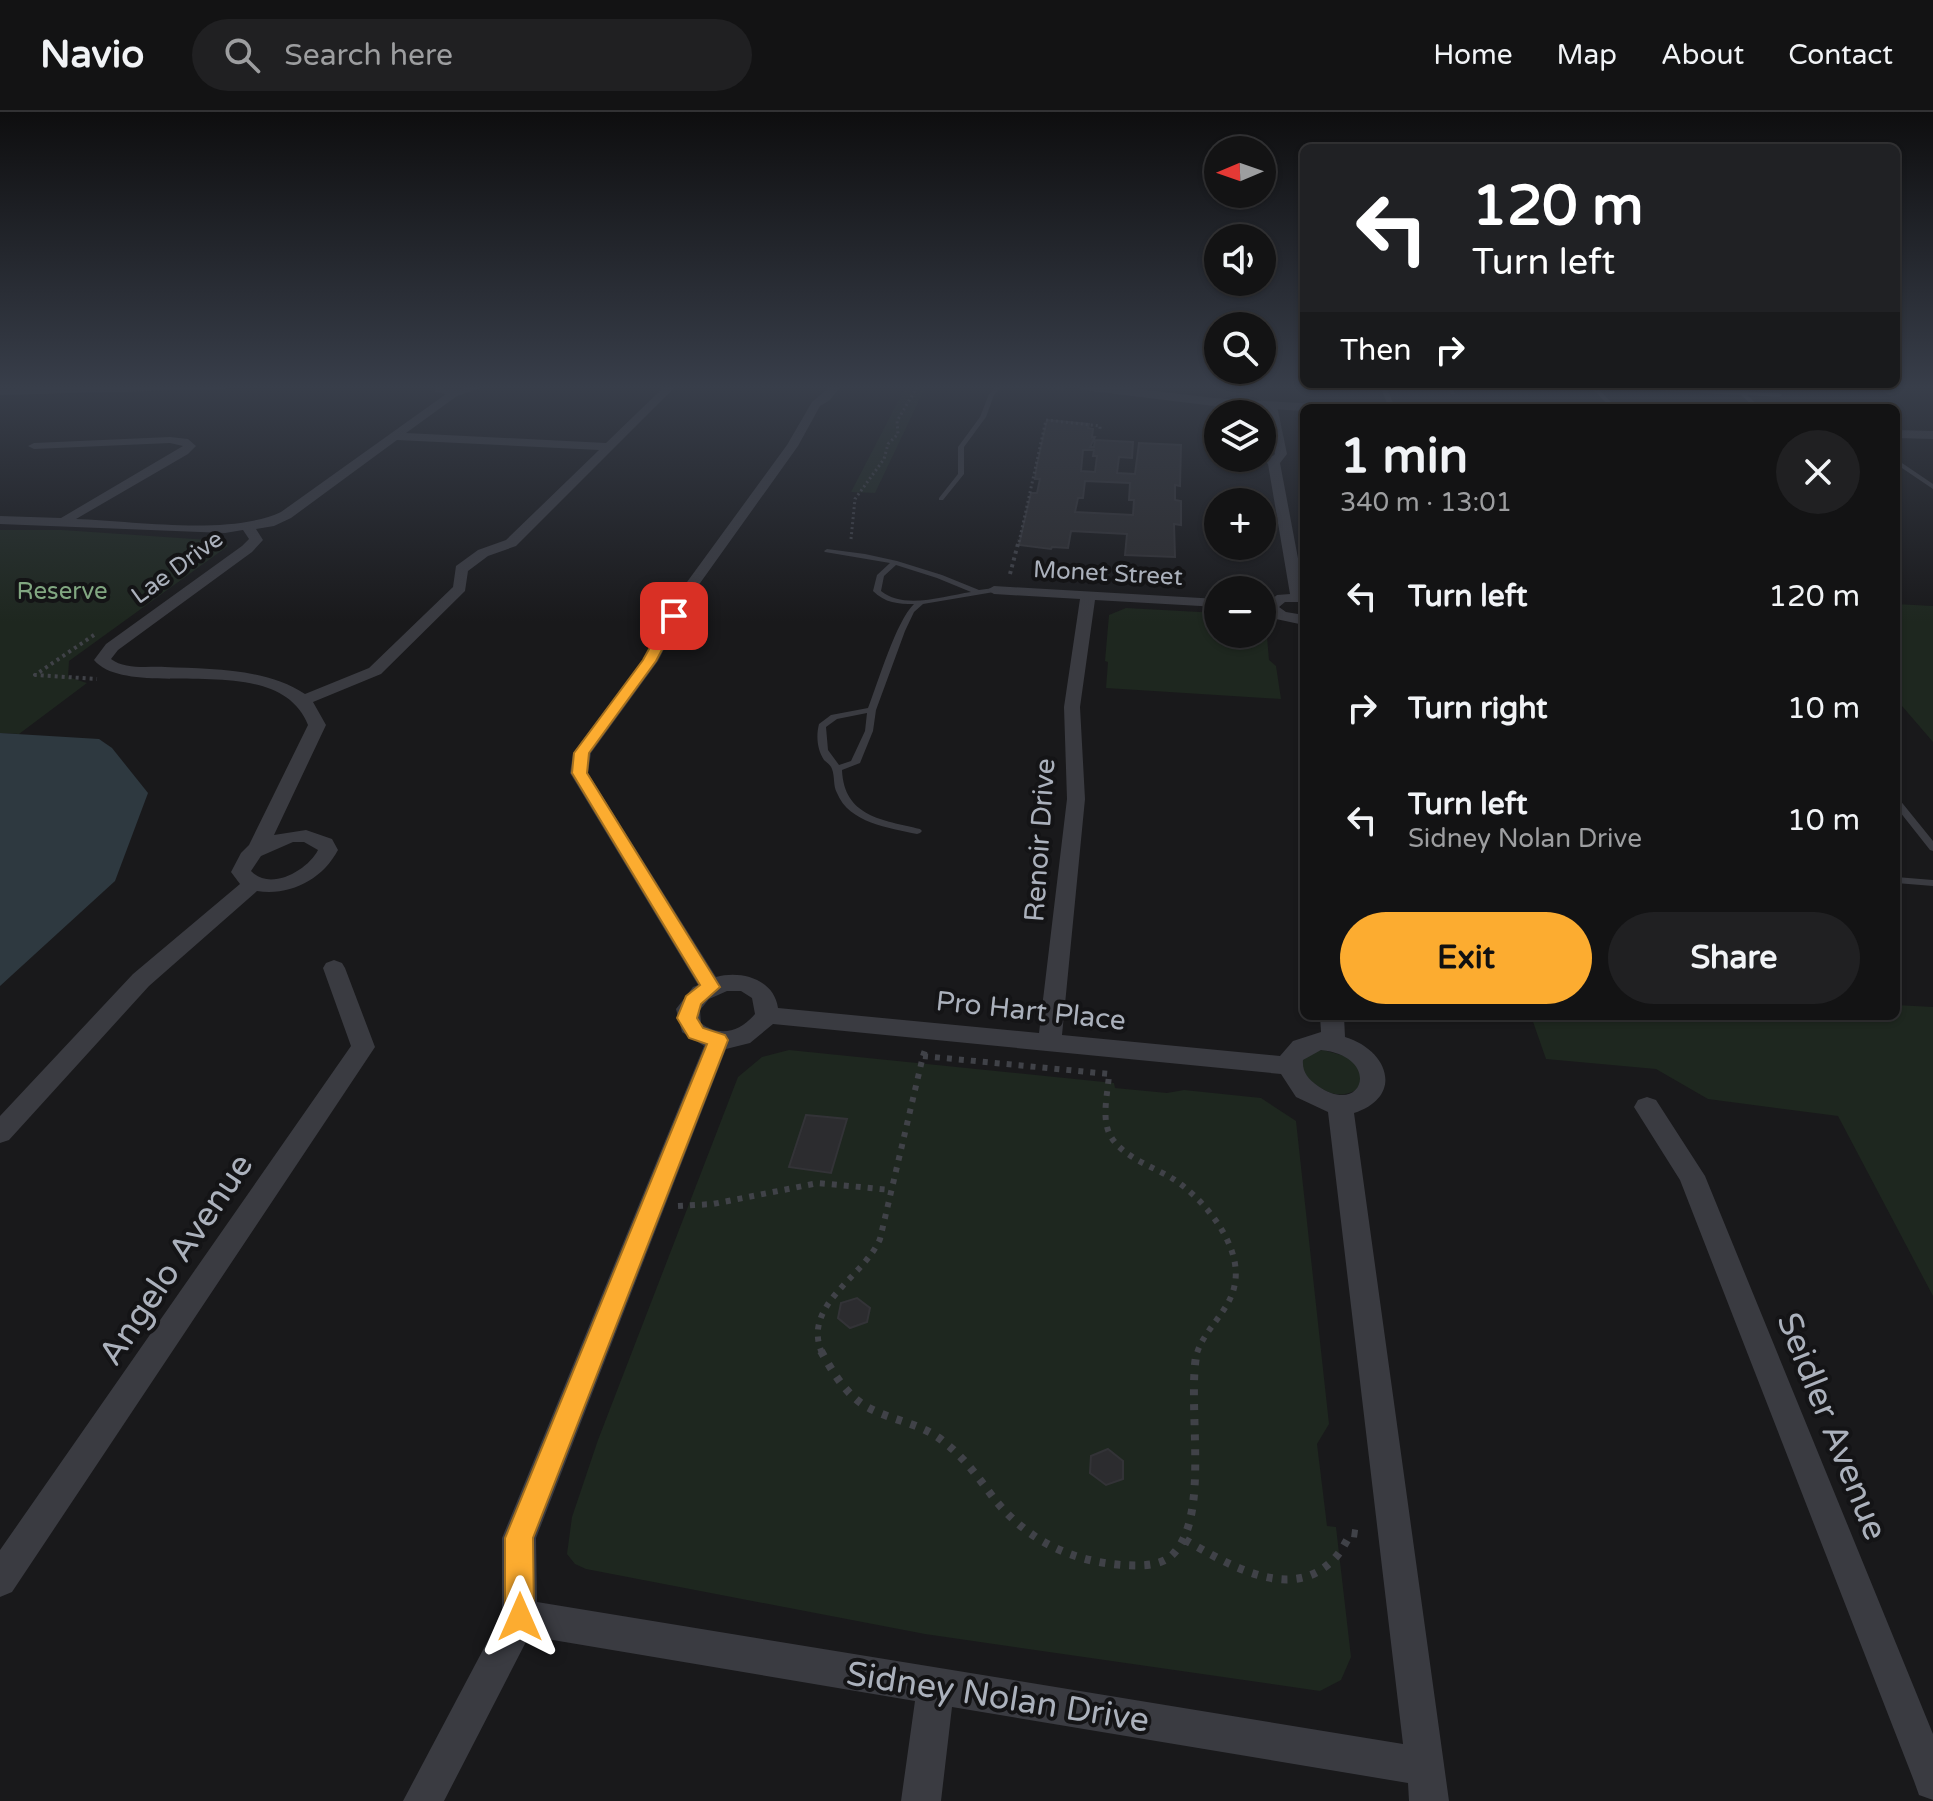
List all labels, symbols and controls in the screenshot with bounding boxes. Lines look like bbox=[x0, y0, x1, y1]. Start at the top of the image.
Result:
search box bbox=[192, 19, 752, 91]
text: Navio bbox=[40, 32, 144, 78]
icon: search bbox=[220, 33, 264, 77]
text: Search here bbox=[284, 37, 453, 74]
text: Home bbox=[1433, 38, 1513, 72]
text: Map bbox=[1557, 38, 1617, 72]
text: About bbox=[1661, 38, 1744, 72]
text: Contact bbox=[1788, 38, 1893, 72]
north arrow bbox=[1204, 136, 1276, 208]
map controls bbox=[1204, 136, 1276, 648]
text: 120 m bbox=[1472, 173, 1643, 240]
icon: left bbox=[1340, 176, 1444, 280]
button: sound bbox=[1204, 224, 1276, 296]
text: Turn left bbox=[1472, 241, 1615, 284]
button: search bbox=[1204, 312, 1276, 384]
icon: right bbox=[1428, 328, 1472, 372]
text: Then bbox=[1340, 332, 1412, 369]
button: layers bbox=[1204, 400, 1276, 472]
text: 1 min bbox=[1340, 428, 1468, 486]
button: close bbox=[1776, 430, 1860, 514]
text: 340 m · 13:01 bbox=[1340, 487, 1512, 518]
button: + bbox=[1204, 488, 1276, 560]
street label: Lae Drive bbox=[126, 524, 229, 610]
street label: Monet Street bbox=[1032, 555, 1183, 592]
icon: left bbox=[1340, 574, 1384, 618]
button: − bbox=[1204, 576, 1276, 648]
park label: Reserve bbox=[16, 577, 108, 606]
text: Turn left bbox=[1408, 578, 1527, 615]
text: 120 m bbox=[1768, 578, 1860, 615]
pin bbox=[640, 582, 708, 650]
icon: arrive bbox=[652, 594, 696, 638]
icon: right bbox=[1340, 686, 1384, 730]
text: Turn right bbox=[1408, 690, 1548, 727]
text: 10 m bbox=[1787, 690, 1860, 727]
street label: Renoir Drive bbox=[1017, 757, 1063, 923]
text: Turn left bbox=[1408, 786, 1527, 823]
icon: left bbox=[1340, 798, 1384, 842]
text: 10 m bbox=[1787, 802, 1860, 839]
text: Sidney Nolan Drive bbox=[1408, 823, 1642, 854]
button: Exit bbox=[1340, 912, 1592, 1004]
button: Share bbox=[1608, 912, 1860, 1004]
street label: Pro Hart Place bbox=[934, 984, 1128, 1038]
street label: Angelo Avenue bbox=[90, 1146, 262, 1373]
street label: Seidler Avenue bbox=[1767, 1307, 1896, 1546]
position arrow bbox=[478, 1575, 562, 1659]
street label: Sidney Nolan Drive bbox=[844, 1653, 1152, 1742]

